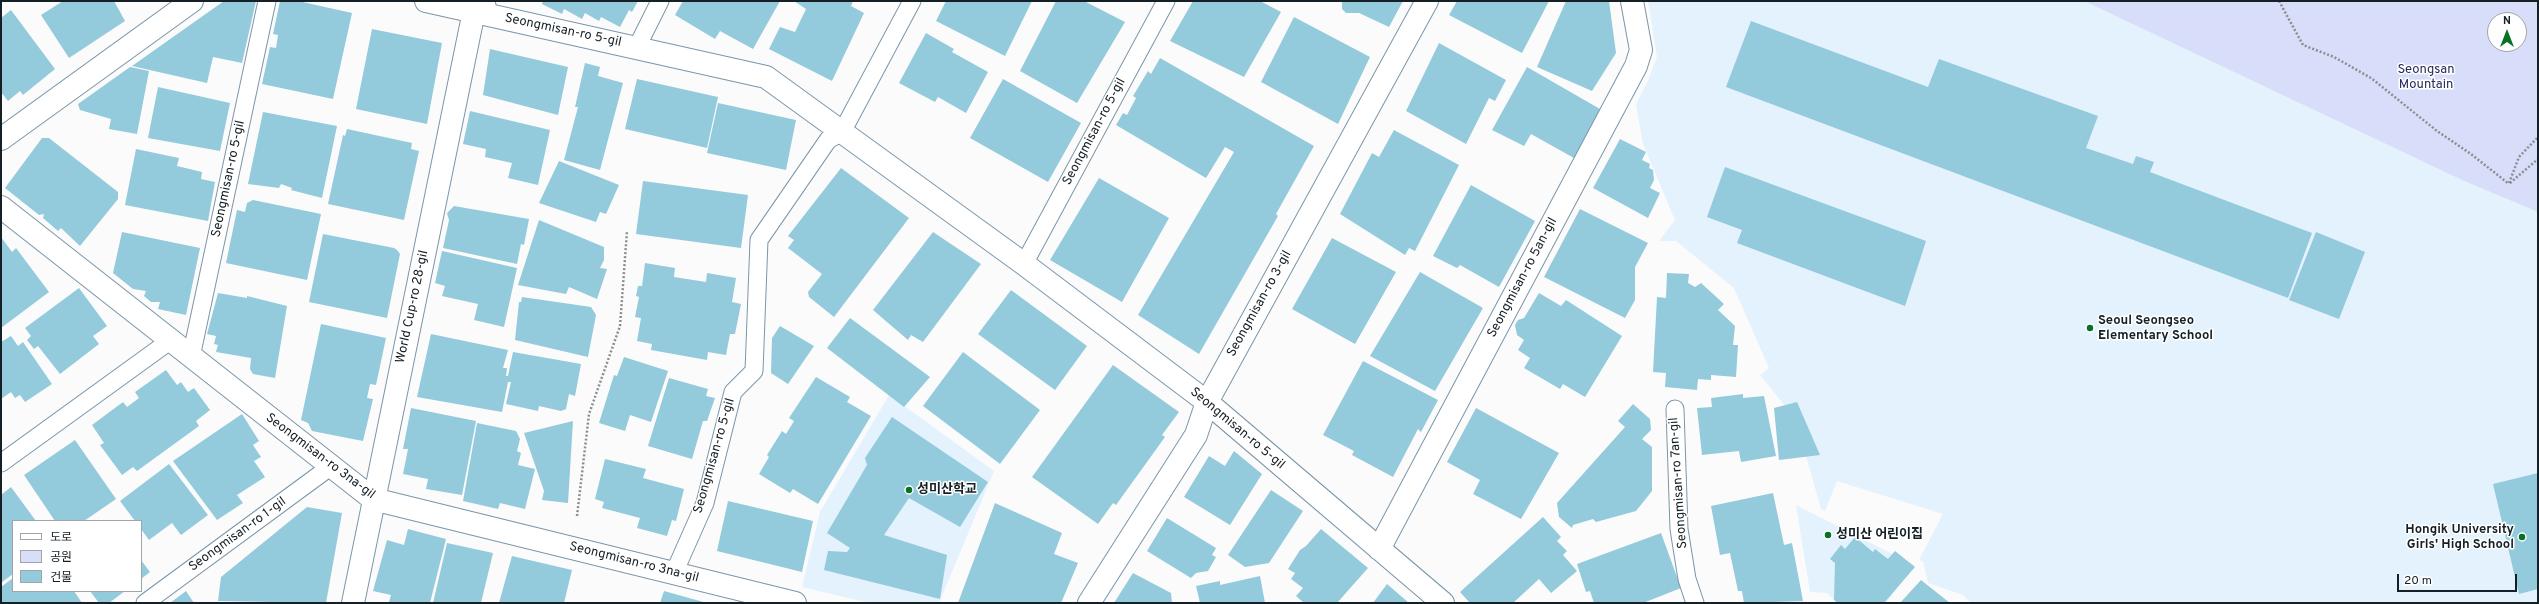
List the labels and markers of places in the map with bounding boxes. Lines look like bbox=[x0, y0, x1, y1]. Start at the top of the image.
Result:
place label: Seoul Seongseo Elementary School bbox=[2098, 313, 2213, 344]
marker: Seoul Seongseo Elementary School bbox=[2085, 323, 2095, 333]
place label: 성미산학교 bbox=[917, 482, 977, 498]
marker: 성미산학교 bbox=[904, 485, 914, 495]
place label: Hongik University Girls' High School bbox=[2405, 522, 2514, 553]
place label: 성미산 어린이집 bbox=[1836, 527, 1923, 543]
marker: 성미산 어린이집 bbox=[1823, 530, 1833, 540]
marker: Hongik University Girls' High School bbox=[2517, 532, 2527, 542]

